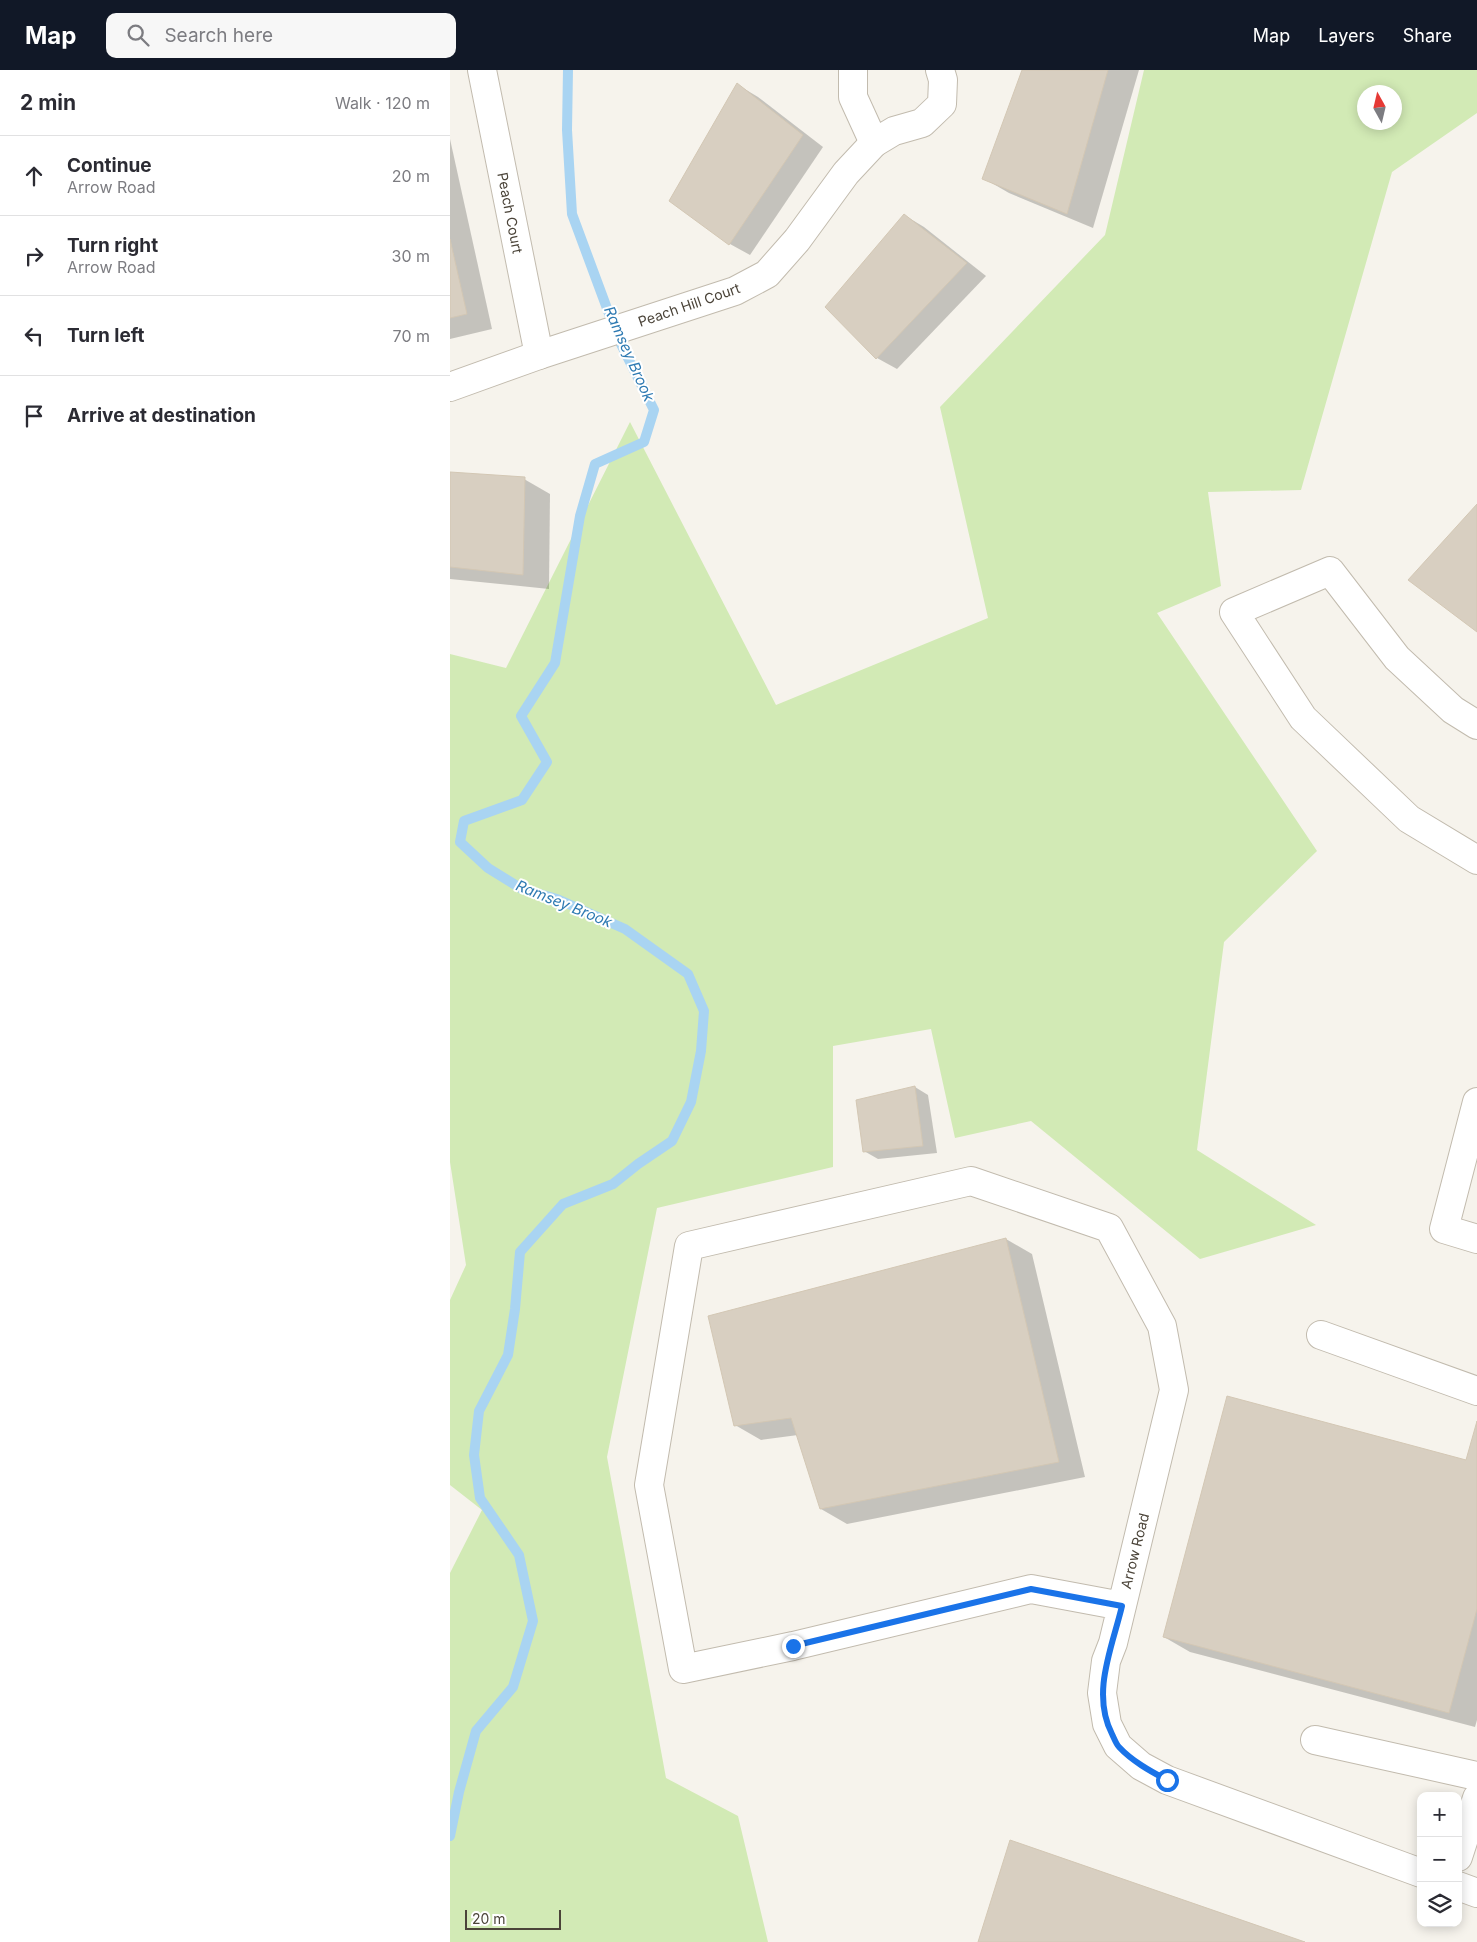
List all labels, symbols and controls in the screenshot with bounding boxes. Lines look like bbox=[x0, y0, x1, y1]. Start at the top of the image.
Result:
search box bbox=[106, 13, 456, 58]
text: Map bbox=[25, 21, 76, 50]
icon: search bbox=[124, 21, 152, 49]
text: Search here bbox=[164, 24, 273, 47]
text: Map bbox=[1253, 25, 1290, 46]
text: Layers bbox=[1318, 25, 1375, 46]
text: Share bbox=[1403, 25, 1452, 46]
north arrow bbox=[1357, 85, 1402, 130]
text: 2 min bbox=[20, 90, 76, 115]
text: Walk · 120 m bbox=[335, 93, 430, 113]
text: Continue bbox=[67, 154, 152, 177]
icon: ahead bbox=[20, 162, 48, 190]
text: 20 m bbox=[392, 166, 430, 186]
street label: Peach Court bbox=[494, 171, 527, 255]
text: Arrow Road bbox=[67, 177, 156, 197]
text: Turn right bbox=[67, 234, 158, 257]
icon: right bbox=[20, 242, 48, 270]
text: 30 m bbox=[392, 246, 430, 266]
text: Arrow Road bbox=[67, 257, 156, 277]
street label: Peach Hill Court bbox=[636, 279, 742, 330]
water label: Ramsey Brook bbox=[600, 303, 659, 405]
icon: left bbox=[20, 322, 48, 350]
text: Turn left bbox=[67, 324, 145, 347]
text: 70 m bbox=[393, 326, 430, 346]
icon: arrive bbox=[20, 402, 48, 430]
text: Arrive at destination bbox=[67, 404, 256, 427]
water label: Ramsey Brook bbox=[513, 876, 616, 932]
street label: Arrow Road bbox=[1117, 1511, 1152, 1591]
route end bbox=[782, 1635, 805, 1658]
route start bbox=[1156, 1769, 1179, 1792]
map controls bbox=[1417, 1792, 1462, 1927]
button: + bbox=[1417, 1792, 1462, 1837]
button: − bbox=[1417, 1837, 1462, 1882]
button: layers bbox=[1417, 1882, 1462, 1927]
scale bar bbox=[465, 1907, 561, 1930]
text: 20 m bbox=[472, 1910, 506, 1927]

